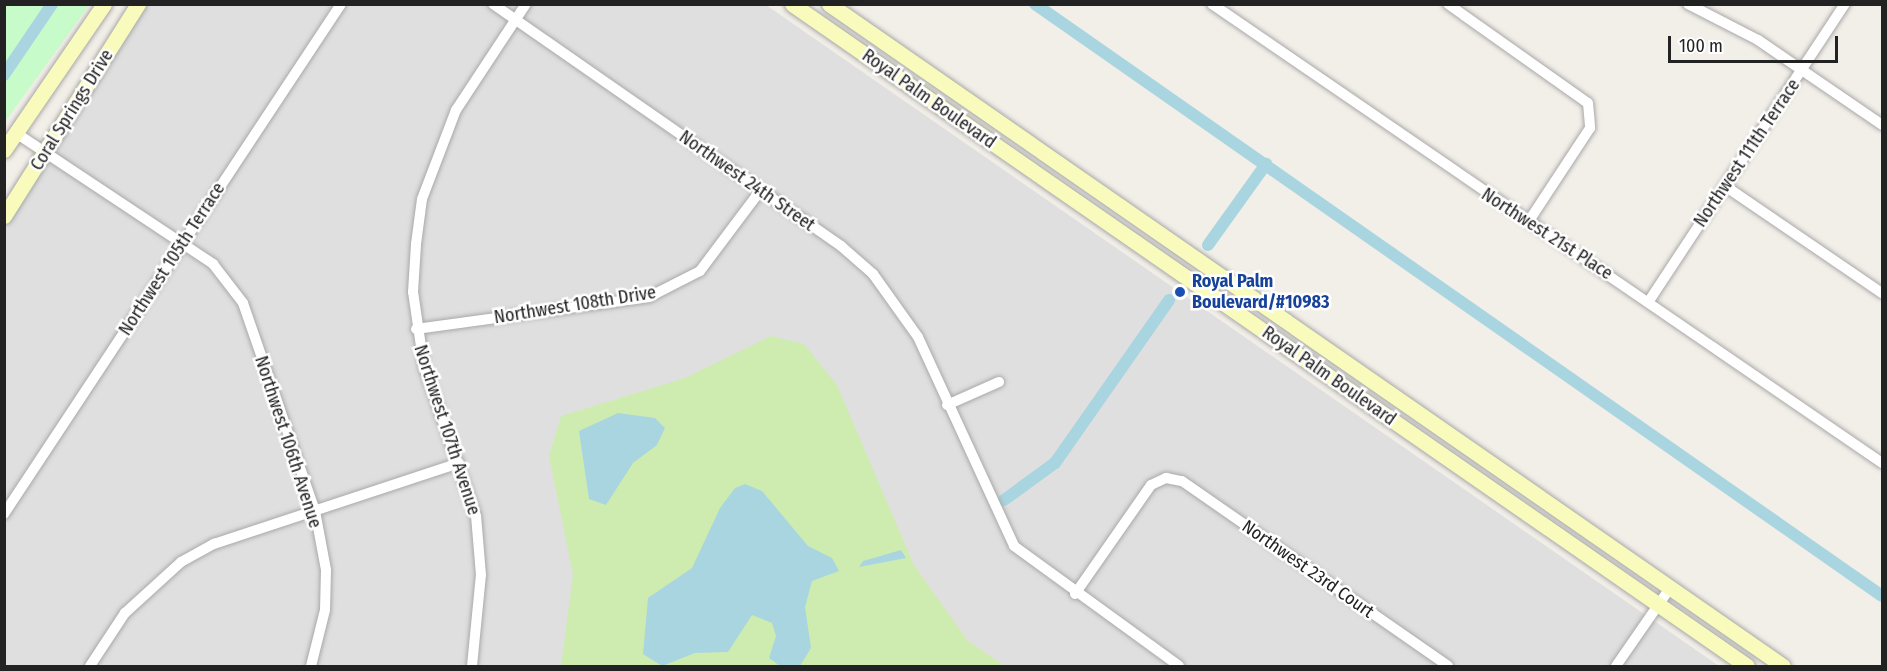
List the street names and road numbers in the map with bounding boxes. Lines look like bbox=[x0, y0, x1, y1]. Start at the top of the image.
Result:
street label: Coral Springs Drive bbox=[26, 45, 118, 175]
street label: Royal Palm Boulevard bbox=[858, 45, 1000, 153]
street label: Northwest 111th Terrace bbox=[1689, 75, 1805, 231]
street label: Northwest 24th Street bbox=[675, 126, 819, 236]
street label: Northwest 105th Terrace bbox=[114, 178, 230, 340]
street label: Northwest 21st Place bbox=[1477, 184, 1617, 284]
street label: Northwest 108th Drive bbox=[492, 282, 658, 328]
street label: Royal Palm Boulevard bbox=[1258, 322, 1400, 430]
street label: Northwest 107th Avenue bbox=[409, 342, 485, 518]
street label: Northwest 106th Avenue bbox=[250, 353, 326, 531]
street label: Northwest 23rd Court bbox=[1238, 515, 1378, 623]

